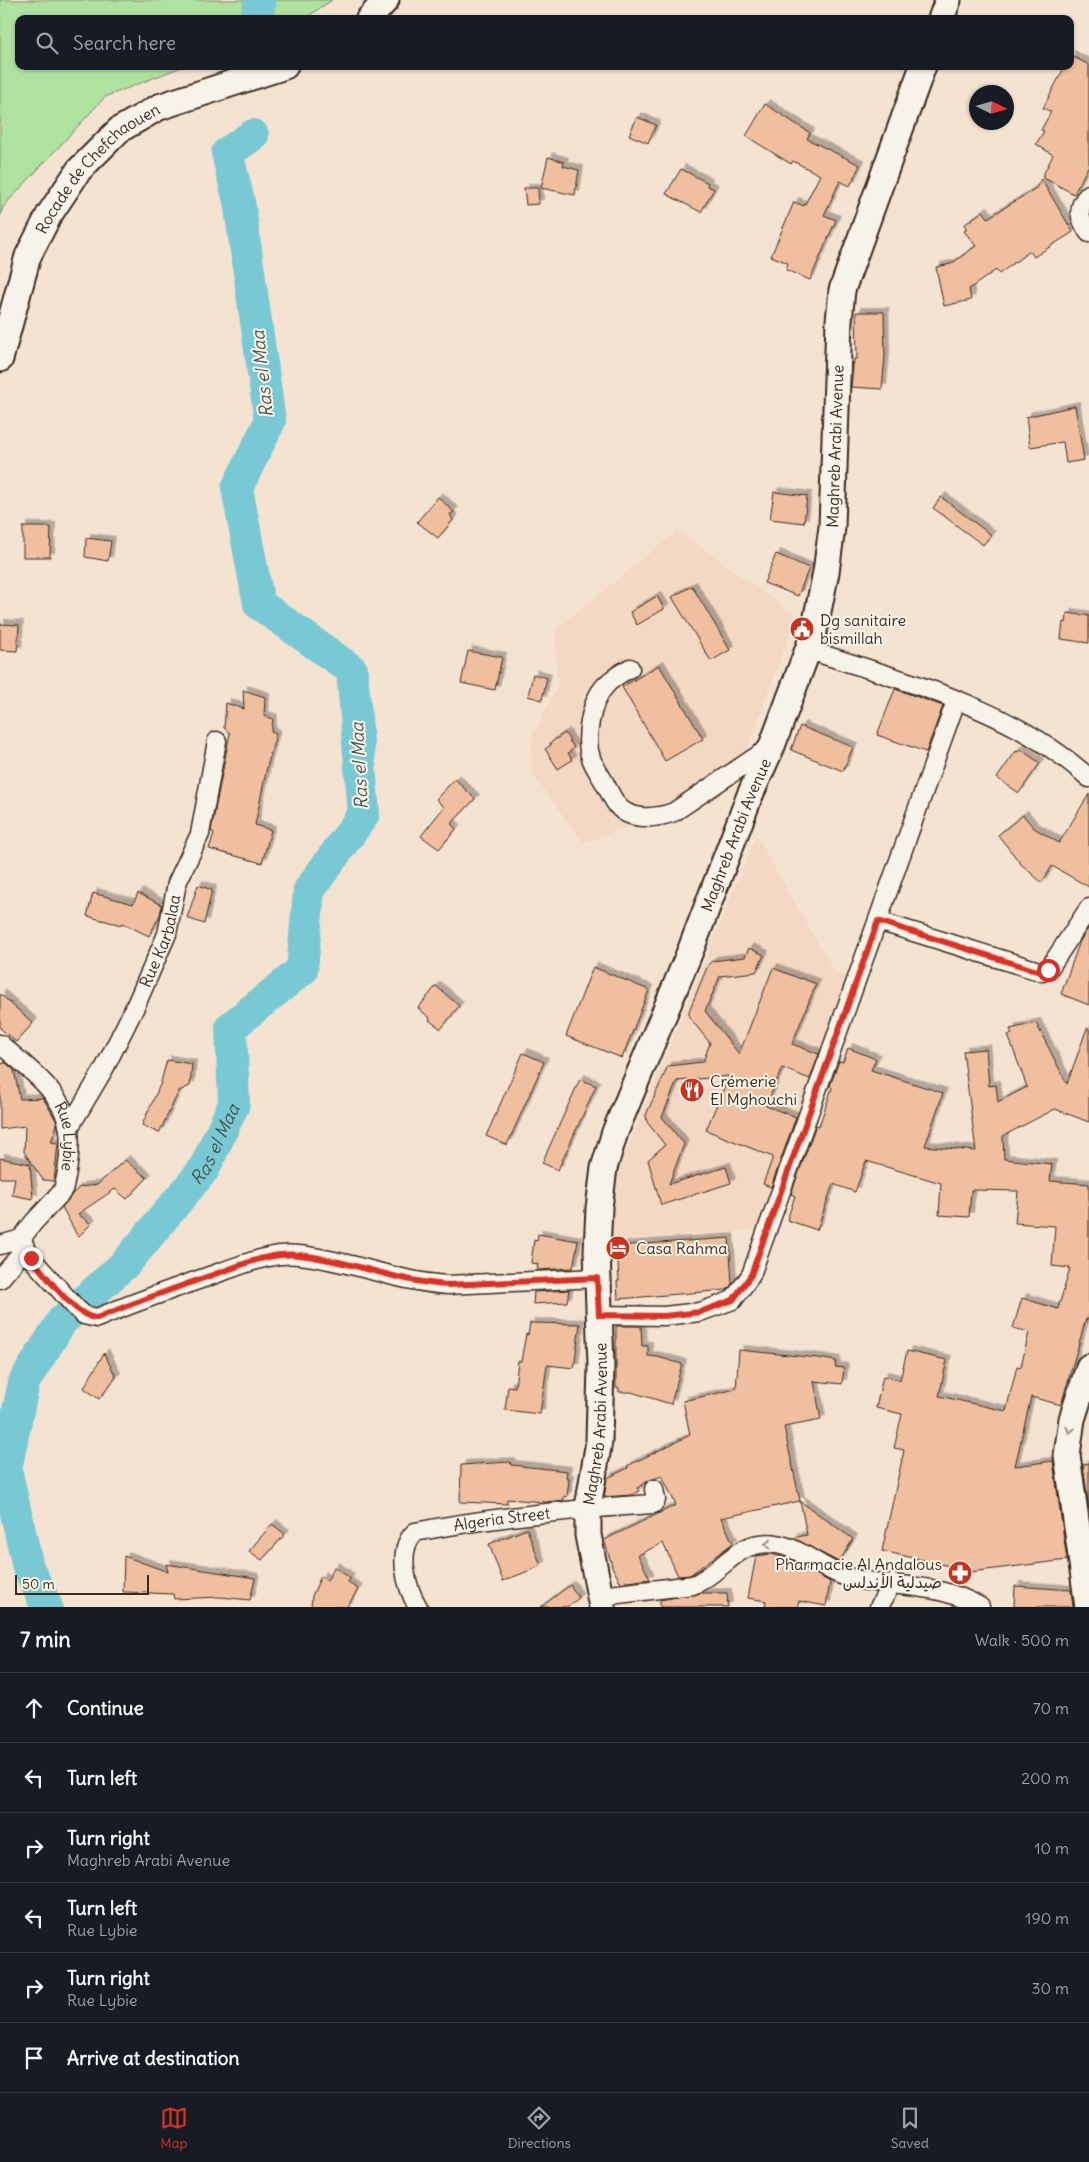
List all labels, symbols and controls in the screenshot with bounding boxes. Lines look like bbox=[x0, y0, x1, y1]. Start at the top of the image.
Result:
search box bbox=[15, 15, 1074, 70]
icon: search bbox=[33, 29, 61, 57]
text: Search here bbox=[73, 31, 176, 55]
north arrow bbox=[969, 85, 1014, 130]
street label: Rocade de Chefchaouen bbox=[31, 99, 163, 237]
water label: Ras el Maa bbox=[246, 328, 278, 419]
street label: Maghreb Arabi Avenue bbox=[822, 364, 848, 528]
place label: Dg sanitaire bismillah bbox=[820, 610, 906, 648]
public building icon: Dg sanitaire bismillah bbox=[789, 616, 815, 642]
water label: Ras el Maa bbox=[345, 720, 373, 810]
street label: Maghreb Arabi Avenue bbox=[696, 755, 775, 914]
street label: Rue Karbalaa bbox=[135, 893, 184, 990]
route start bbox=[1037, 959, 1060, 982]
place label: Crémerie El Mghouchi bbox=[710, 1071, 797, 1109]
restaurant icon: Crémerie El Mghouchi bbox=[679, 1077, 705, 1103]
street label: Rue Lybie bbox=[51, 1098, 80, 1173]
water label: Ras el Maa bbox=[185, 1098, 245, 1189]
hotel icon: Casa Rahma bbox=[605, 1235, 631, 1261]
place label: Casa Rahma bbox=[636, 1238, 727, 1258]
route end bbox=[20, 1247, 43, 1270]
street label: Maghreb Arabi Avenue bbox=[578, 1342, 611, 1507]
one-way arrow bbox=[1065, 1426, 1076, 1435]
street label: Algeria Street bbox=[452, 1502, 552, 1535]
one-way arrow bbox=[764, 1539, 772, 1550]
place label: Pharmacie Al Andalous صيدلية الأندلس bbox=[775, 1554, 942, 1592]
pharmacy icon: Pharmacie Al Andalous صيدلية الأندلس bbox=[947, 1560, 973, 1586]
scale bar bbox=[15, 1572, 149, 1595]
text: 50 m bbox=[22, 1575, 55, 1593]
text: 7 min bbox=[20, 1626, 71, 1653]
text: Walk · 500 m bbox=[975, 1630, 1069, 1650]
icon: ahead bbox=[20, 1694, 48, 1722]
text: Continue bbox=[67, 1696, 144, 1720]
text: 70 m bbox=[1033, 1698, 1069, 1718]
icon: left bbox=[20, 1764, 48, 1792]
text: Turn left bbox=[67, 1766, 137, 1790]
text: 200 m bbox=[1021, 1768, 1069, 1788]
text: Turn right bbox=[67, 1826, 150, 1850]
icon: right bbox=[20, 1834, 48, 1862]
text: 10 m bbox=[1034, 1838, 1069, 1858]
text: Maghreb Arabi Avenue bbox=[67, 1850, 230, 1870]
text: Turn left bbox=[67, 1896, 137, 1920]
icon: left bbox=[20, 1904, 48, 1932]
text: 190 m bbox=[1025, 1908, 1069, 1928]
text: Rue Lybie bbox=[67, 1920, 137, 1940]
text: Turn right bbox=[67, 1966, 150, 1990]
icon: right bbox=[20, 1974, 48, 2002]
text: 30 m bbox=[1032, 1978, 1069, 1998]
text: Rue Lybie bbox=[67, 1990, 137, 2010]
icon: arrive bbox=[20, 2044, 48, 2072]
text: Arrive at destination bbox=[67, 2046, 240, 2070]
tab: Map bbox=[160, 2104, 188, 2152]
tab: Directions bbox=[508, 2104, 571, 2152]
tab: Saved bbox=[891, 2104, 929, 2152]

